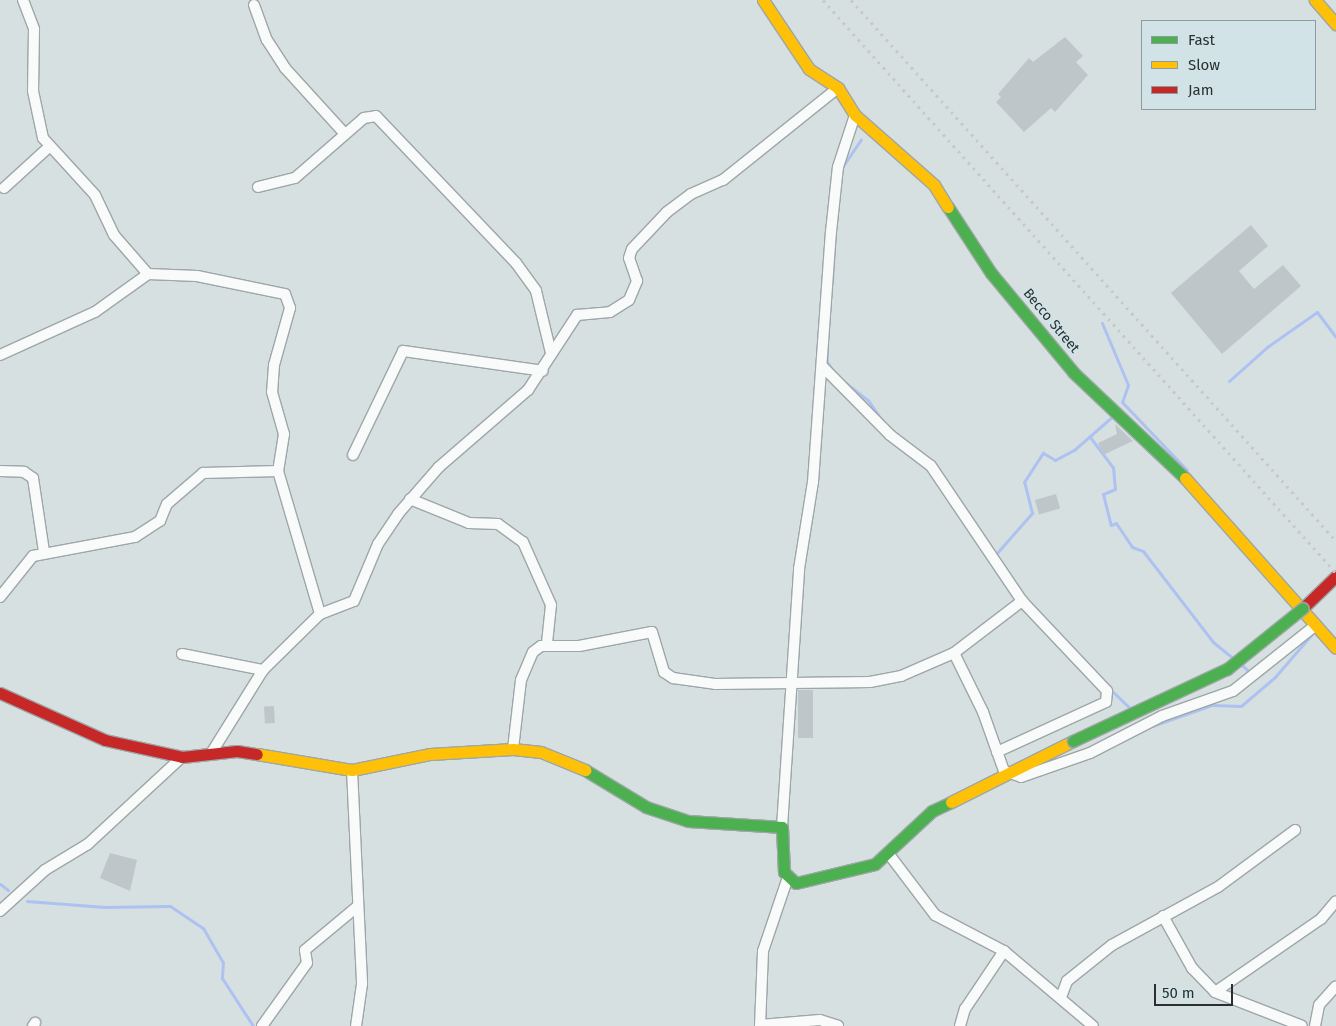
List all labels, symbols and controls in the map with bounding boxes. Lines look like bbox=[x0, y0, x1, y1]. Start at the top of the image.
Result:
legend bbox=[1141, 20, 1316, 110]
text: Fast bbox=[1188, 31, 1215, 49]
text: Slow bbox=[1188, 56, 1220, 74]
text: Jam bbox=[1188, 81, 1214, 99]
street label: Becco Street bbox=[1019, 285, 1083, 357]
scale bar bbox=[1156, 974, 1235, 1006]
text: 50 m bbox=[1162, 984, 1195, 1002]

